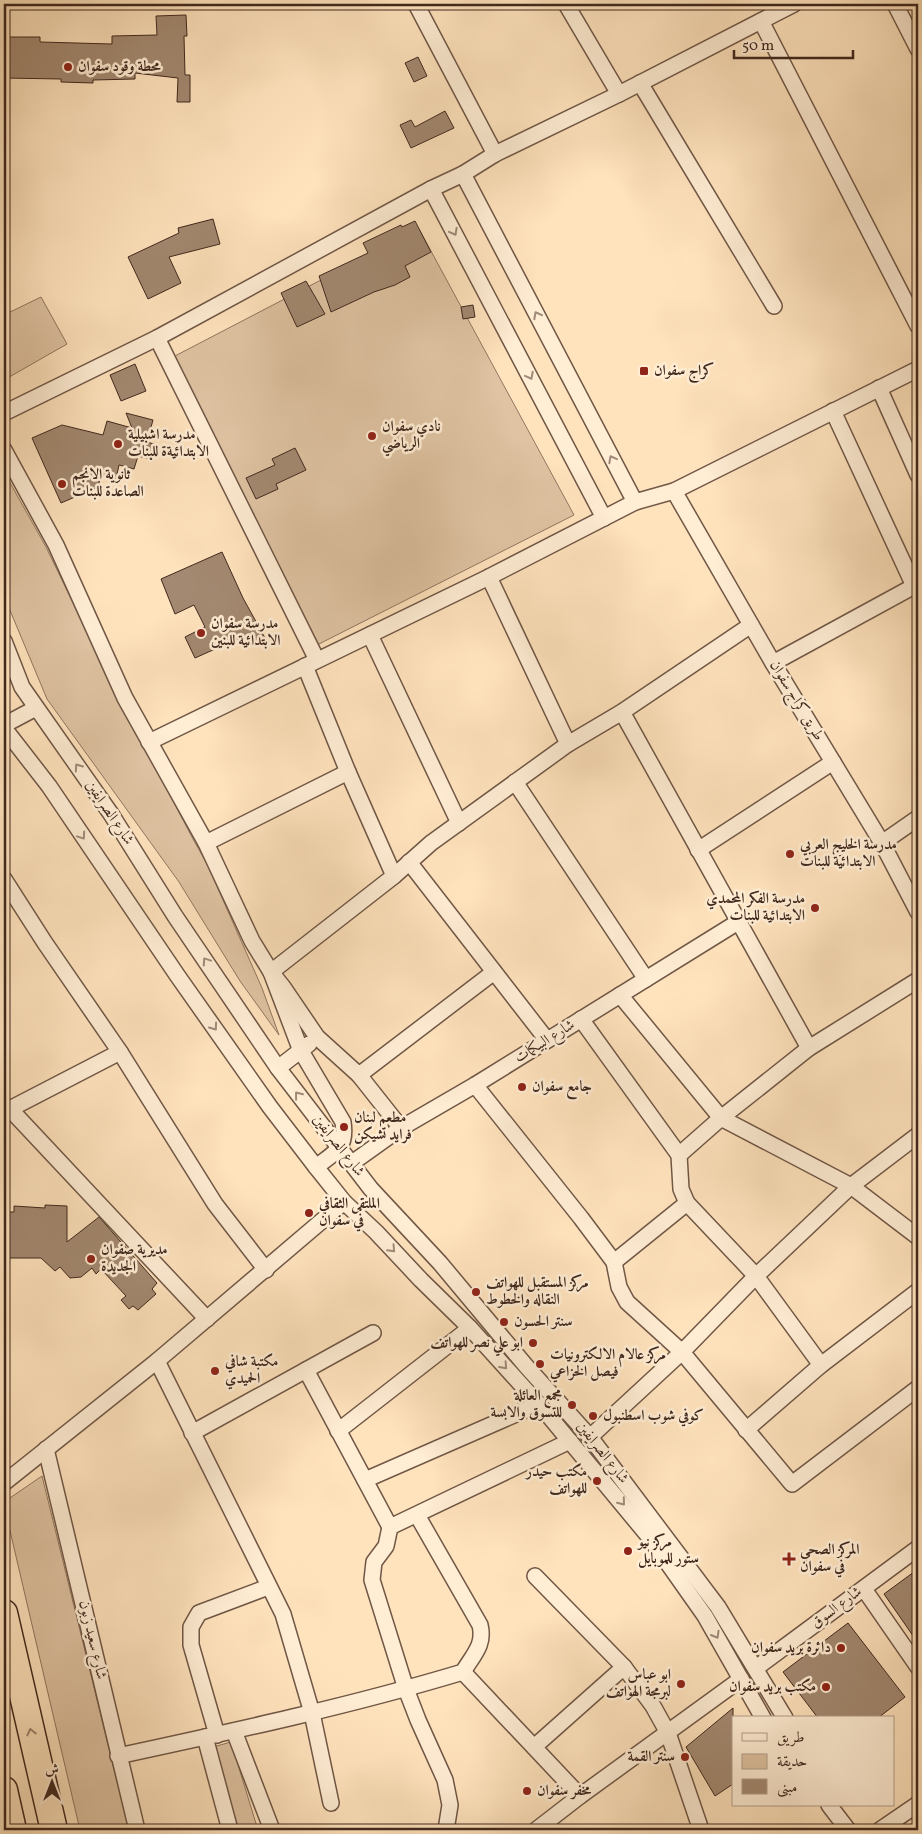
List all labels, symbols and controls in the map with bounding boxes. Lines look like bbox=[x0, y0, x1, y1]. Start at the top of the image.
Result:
scale bar bbox=[734, 28, 853, 60]
text: 50 m bbox=[742, 36, 774, 57]
place label: محطة وقود سفوان bbox=[78, 57, 162, 78]
marker: محطة وقود سفوان bbox=[62, 61, 74, 73]
one-way arrow bbox=[448, 227, 458, 236]
one-way arrow bbox=[533, 312, 543, 321]
place label: كراج سفوان bbox=[654, 361, 714, 384]
marker: كراج سفوان bbox=[638, 365, 650, 377]
one-way arrow bbox=[524, 371, 534, 380]
place label: نادي سفوان الرياضي bbox=[382, 417, 441, 457]
place label: مدرسة اشبيلية الابتدائيةة للبنات bbox=[128, 425, 209, 463]
marker: نادي سفوان الرياضي bbox=[366, 430, 378, 442]
marker: مدرسة اشبيلية الابتدائيةة للبنات bbox=[112, 438, 124, 450]
one-way arrow bbox=[608, 455, 618, 464]
place label: ثانوية الانجم الصاعدة للبنات bbox=[72, 465, 144, 503]
marker: ثانوية الانجم الصاعدة للبنات bbox=[56, 478, 68, 490]
place label: مدرسة سفوان الابتدائية للبنين bbox=[211, 614, 281, 652]
marker: مدرسة سفوان الابتدائية للبنين bbox=[195, 627, 207, 639]
street label: طريق كراج سفوان bbox=[763, 657, 828, 746]
one-way arrow bbox=[75, 763, 84, 773]
street label: شارع الصرايفين bbox=[79, 776, 138, 850]
one-way arrow bbox=[76, 830, 85, 840]
place label: مدرسة الخليج العربي الابتدائية للبنات bbox=[799, 835, 897, 873]
marker: مدرسة الخليج العربي الابتدائية للبنات bbox=[784, 848, 796, 860]
place label: مدرسة الفكر المحمدي الابتدائية للبنات bbox=[706, 889, 805, 927]
marker: مدرسة الفكر المحمدي الابتدائية للبنات bbox=[809, 902, 821, 914]
one-way arrow bbox=[203, 958, 212, 967]
street label: شارع البيكمات bbox=[511, 1015, 580, 1070]
one-way arrow bbox=[209, 1021, 217, 1030]
place label: جامع سفوان bbox=[532, 1077, 592, 1100]
marker: جامع سفوان bbox=[516, 1081, 528, 1093]
one-way arrow bbox=[296, 1092, 304, 1101]
place label: مطعم لبنان فرايد تشيكن bbox=[354, 1108, 412, 1146]
street label: شارع الصرايفين bbox=[306, 1110, 369, 1182]
marker: مطعم لبنان فرايد تشيكن bbox=[338, 1121, 350, 1133]
place label: الملتقى الثقافي في سفوان bbox=[318, 1194, 380, 1232]
marker: الملتقى الثقافي في سفوان bbox=[303, 1207, 315, 1219]
place label: مديرية صفوان الجديدة bbox=[101, 1240, 168, 1278]
one-way arrow bbox=[386, 1243, 395, 1252]
marker: مديرية صفوان الجديدة bbox=[85, 1253, 97, 1265]
place label: مركز المستقبل للهواتف النقاله والخطوط bbox=[486, 1273, 589, 1311]
marker: مركز المستقبل للهواتف النقاله والخطوط bbox=[470, 1286, 482, 1298]
place label: سنتر الحسون bbox=[514, 1312, 572, 1333]
marker: سنتر الحسون bbox=[498, 1316, 510, 1328]
place label: ابو علي نصر للهواتف bbox=[430, 1333, 523, 1357]
marker: ابو علي نصر للهواتف bbox=[527, 1337, 539, 1349]
place label: مركز عالام الالكترونيات فيصل الخزاعي bbox=[549, 1345, 666, 1383]
place label: مكتبة شافي الحميدي bbox=[224, 1352, 278, 1390]
marker: مركز عالام الالكترونيات فيصل الخزاعي bbox=[534, 1358, 546, 1370]
one-way arrow bbox=[498, 1360, 507, 1369]
marker: مكتبة شافي الحميدي bbox=[209, 1365, 221, 1377]
place label: مجمع العائلة للتسوق والابسة bbox=[490, 1386, 562, 1424]
marker: مجمع العائلة للتسوق والابسة bbox=[566, 1399, 578, 1411]
place label: كوفي شوب اسطنبول bbox=[603, 1406, 704, 1427]
marker: كوفي شوب اسطنبول bbox=[587, 1410, 599, 1422]
street label: شارع الصرايفين bbox=[570, 1417, 633, 1489]
place label: مكتب حيدر للهواتف bbox=[524, 1462, 587, 1500]
marker: مكتب حيدر للهواتف bbox=[591, 1475, 603, 1487]
one-way arrow bbox=[616, 1497, 625, 1506]
place label: مركز نيو ستور للموبايل bbox=[636, 1532, 699, 1570]
place label: المركز الصحي في سفوان bbox=[800, 1540, 860, 1578]
marker: مركز نيو ستور للموبايل bbox=[622, 1545, 634, 1557]
marker: المركز الصحي في سفوان bbox=[782, 1552, 796, 1566]
street label: شارع السوق bbox=[807, 1582, 867, 1635]
street label: شارع سعيد زبون bbox=[72, 1598, 111, 1682]
one-way arrow bbox=[710, 1629, 720, 1638]
place label: دائرة بريد سفوان bbox=[751, 1638, 831, 1659]
marker: دائرة بريد سفوان bbox=[835, 1642, 847, 1654]
place label: ابو عباس لبرمجة الهواتف bbox=[606, 1665, 671, 1703]
place label: مكتب بريد سفوان bbox=[729, 1677, 816, 1698]
marker: ابو عباس لبرمجة الهواتف bbox=[675, 1678, 687, 1690]
marker: مكتب بريد سفوان bbox=[820, 1681, 832, 1693]
legend bbox=[732, 1716, 894, 1806]
one-way arrow bbox=[26, 1727, 37, 1736]
text: طريق bbox=[777, 1728, 804, 1749]
place label: سنتر القمة bbox=[627, 1747, 675, 1768]
marker: سنتر القمة bbox=[679, 1751, 691, 1763]
text: حديقة bbox=[777, 1752, 807, 1773]
north arrow bbox=[28, 1756, 78, 1806]
text: ش bbox=[45, 1761, 59, 1780]
text: مبنى bbox=[777, 1778, 797, 1799]
place label: مخفر سفوان bbox=[537, 1781, 592, 1802]
marker: مخفر سفوان bbox=[521, 1785, 533, 1797]

